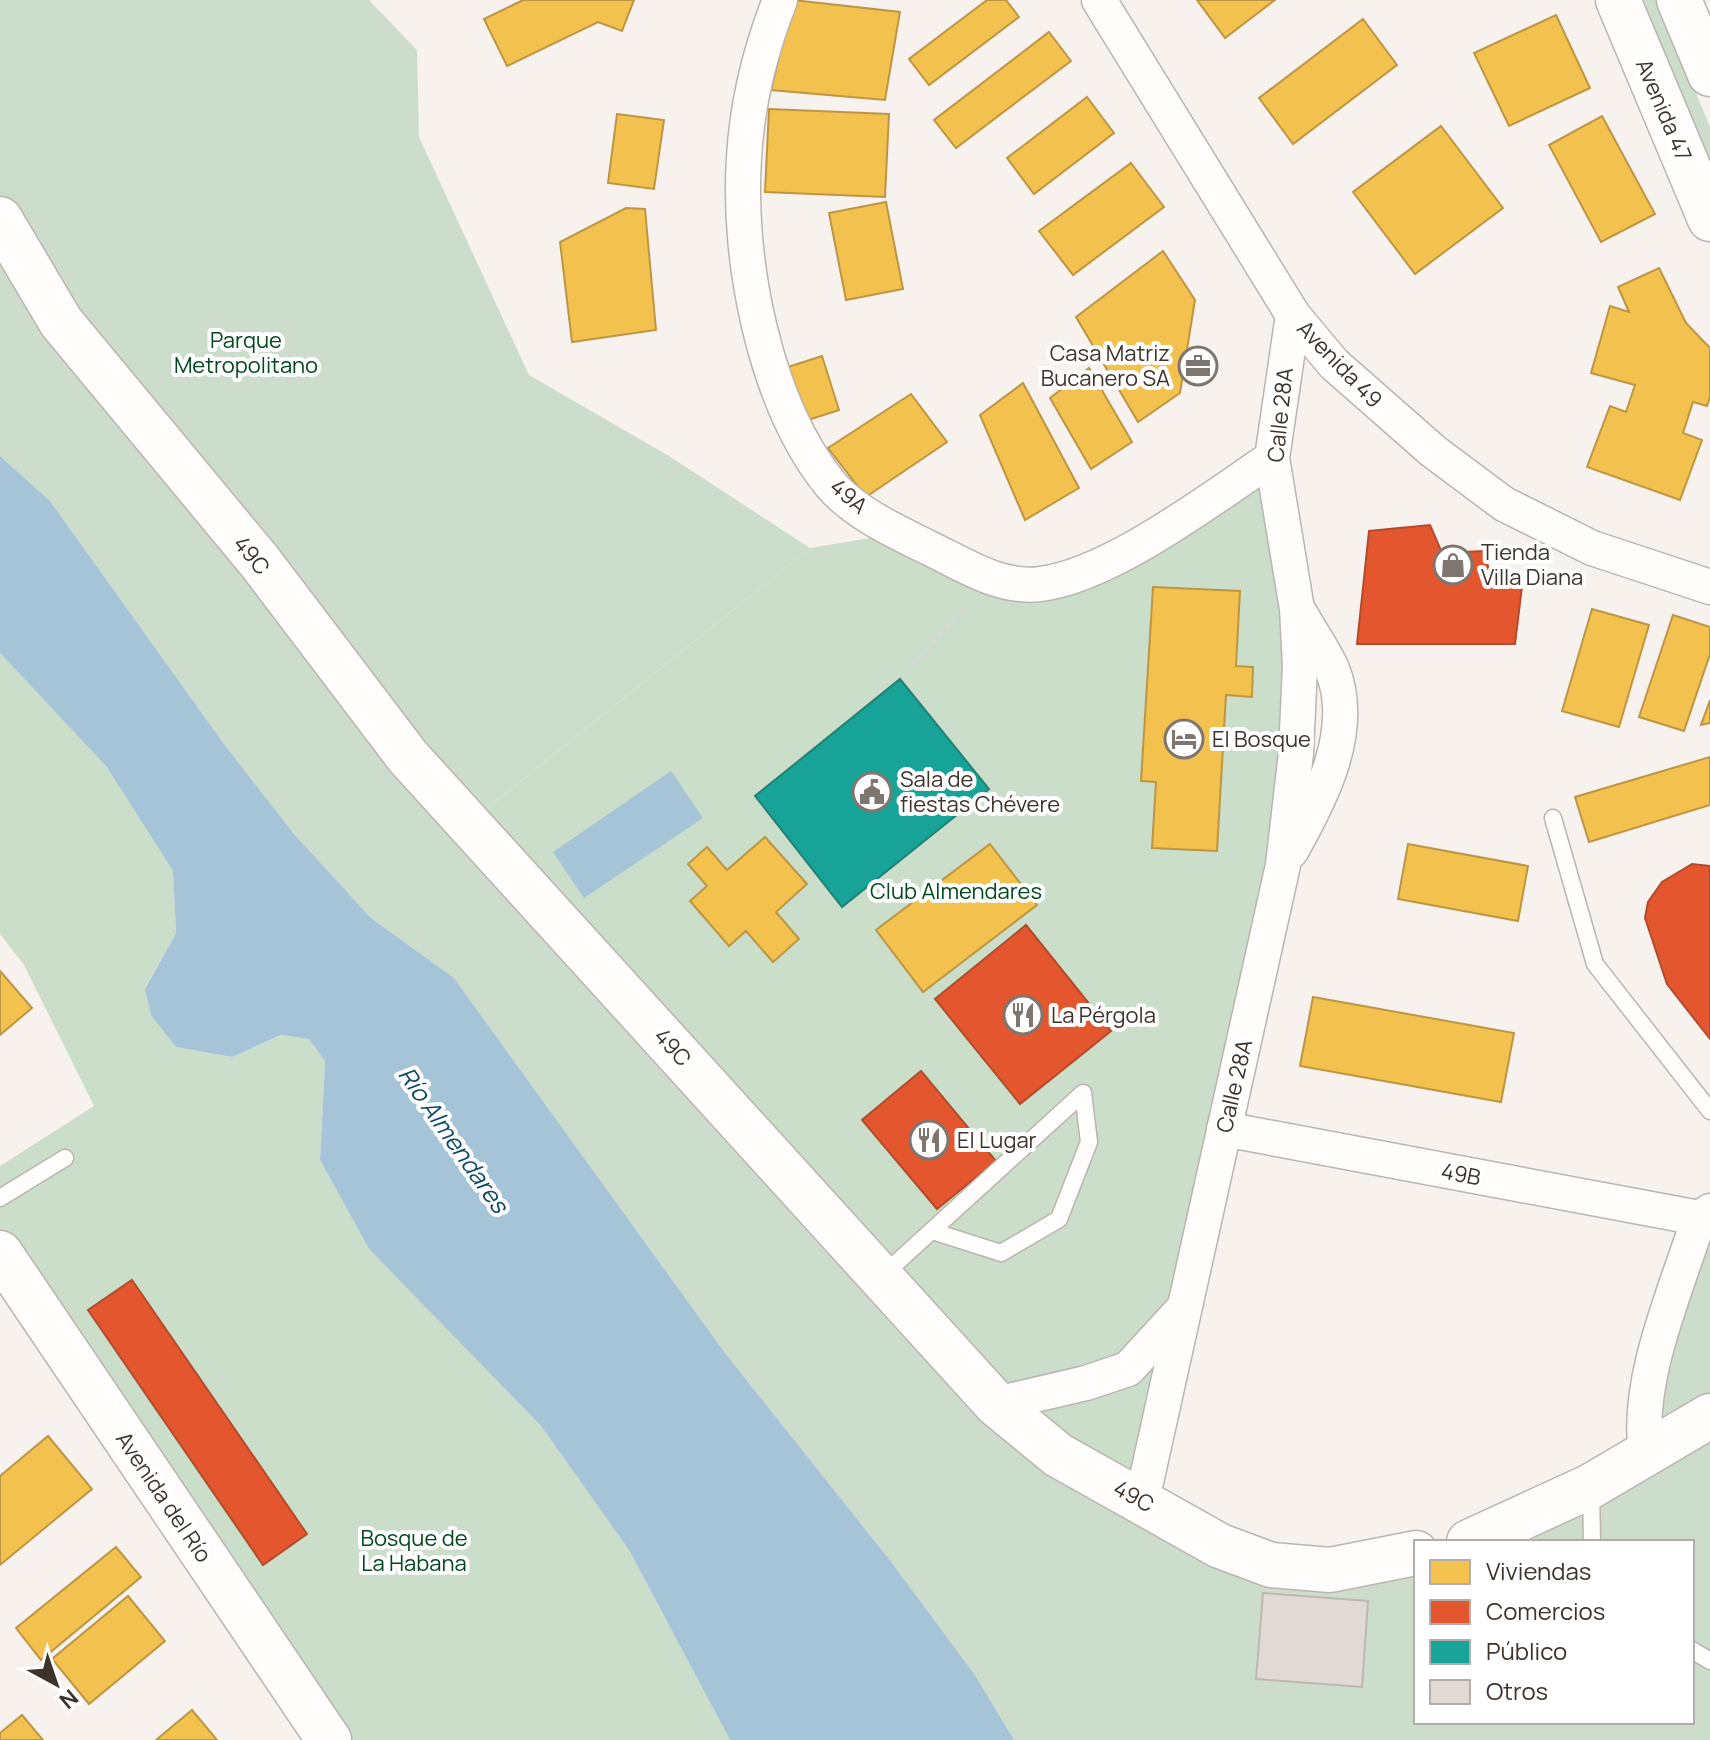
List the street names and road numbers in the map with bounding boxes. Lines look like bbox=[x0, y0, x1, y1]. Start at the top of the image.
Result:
street label: Avenida 47 bbox=[1629, 54, 1699, 166]
street label: Avenida 49 bbox=[1291, 314, 1389, 414]
street label: Calle 28A bbox=[1260, 366, 1300, 464]
street label: 49A bbox=[824, 471, 874, 521]
street label: 49C bbox=[227, 529, 277, 581]
street label: 49C bbox=[648, 1021, 698, 1073]
street label: Calle 28A bbox=[1209, 1036, 1259, 1136]
street label: 49B bbox=[1439, 1155, 1483, 1193]
street label: Avenida del Río bbox=[109, 1426, 219, 1568]
street label: 49C bbox=[1108, 1473, 1160, 1519]

